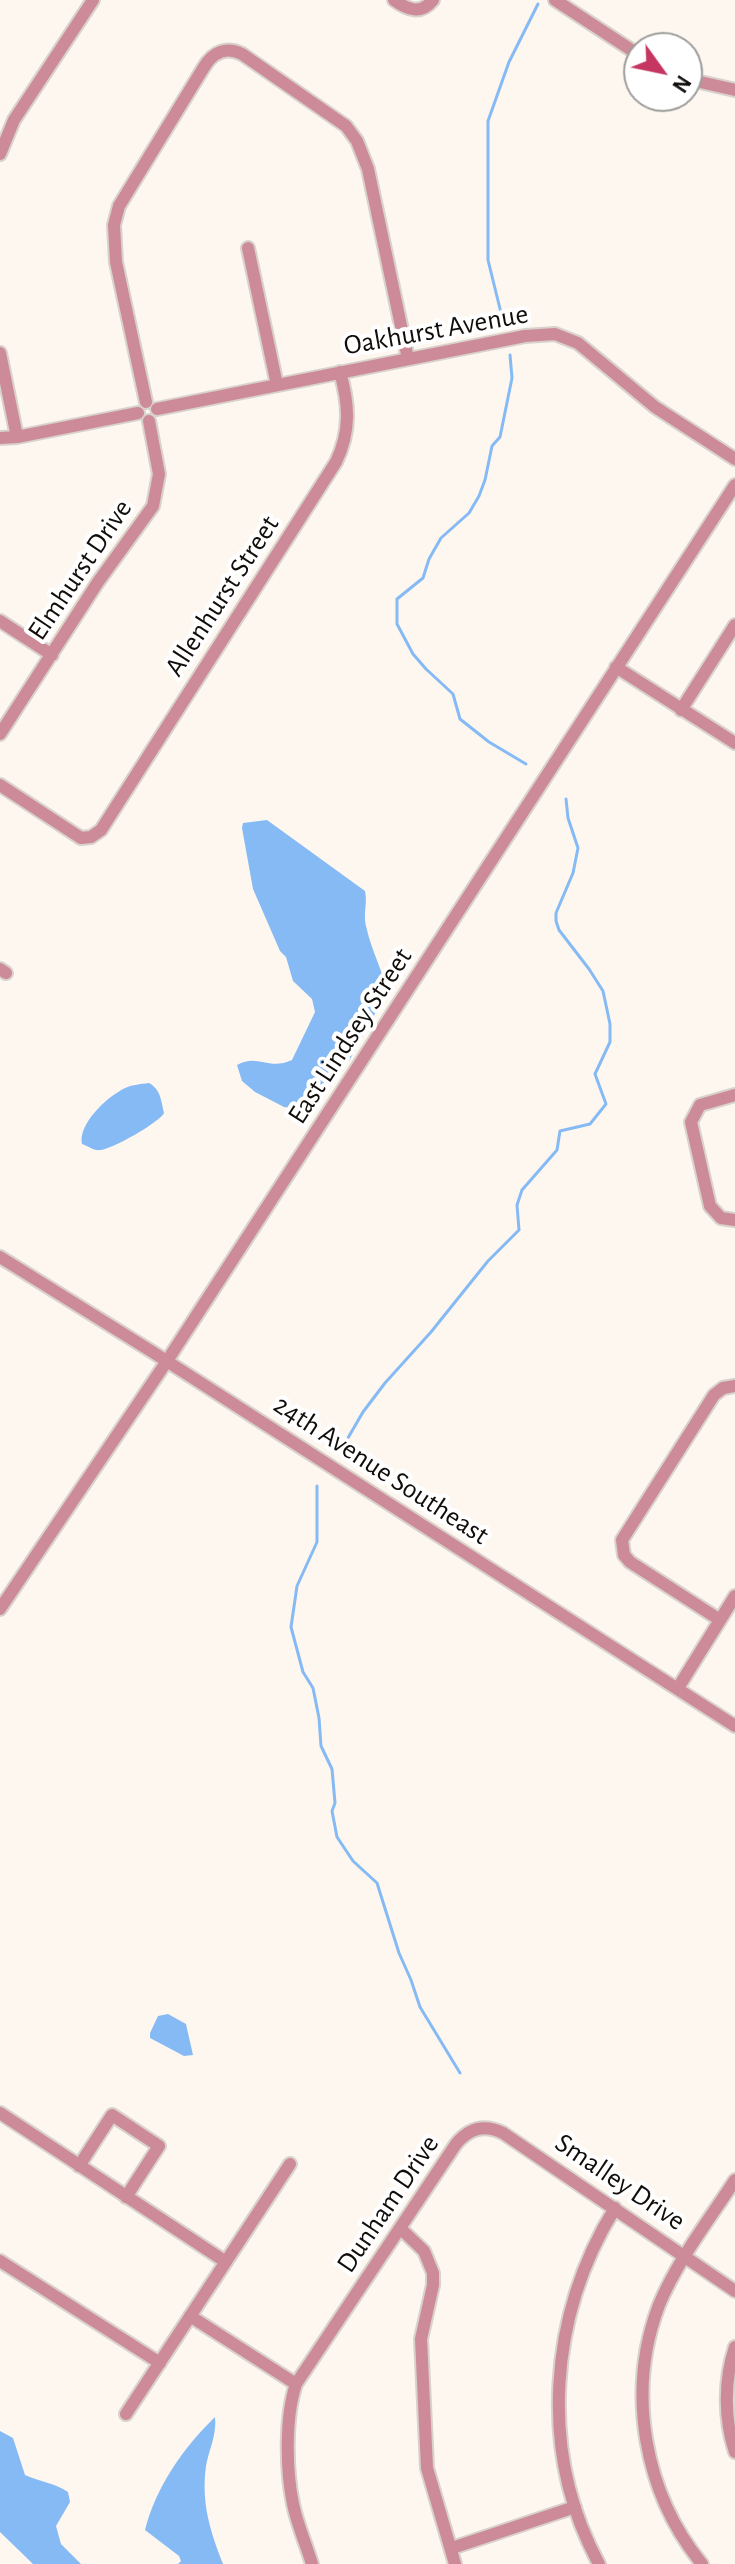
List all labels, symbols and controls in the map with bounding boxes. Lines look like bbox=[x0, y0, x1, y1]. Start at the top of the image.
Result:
north arrow bbox=[623, 32, 703, 112]
text: N bbox=[668, 72, 695, 96]
street label: Oakhurst Avenue bbox=[341, 297, 531, 363]
street label: Elmhurst Drive bbox=[21, 493, 139, 647]
street label: Allenhurst Street bbox=[158, 509, 286, 683]
street label: East Lindsey Street bbox=[281, 942, 419, 1130]
street label: 24th Avenue Southeast bbox=[267, 1388, 495, 1552]
street label: Smalley Drive bbox=[548, 2126, 692, 2238]
street label: Dunham Drive bbox=[330, 2129, 446, 2279]

